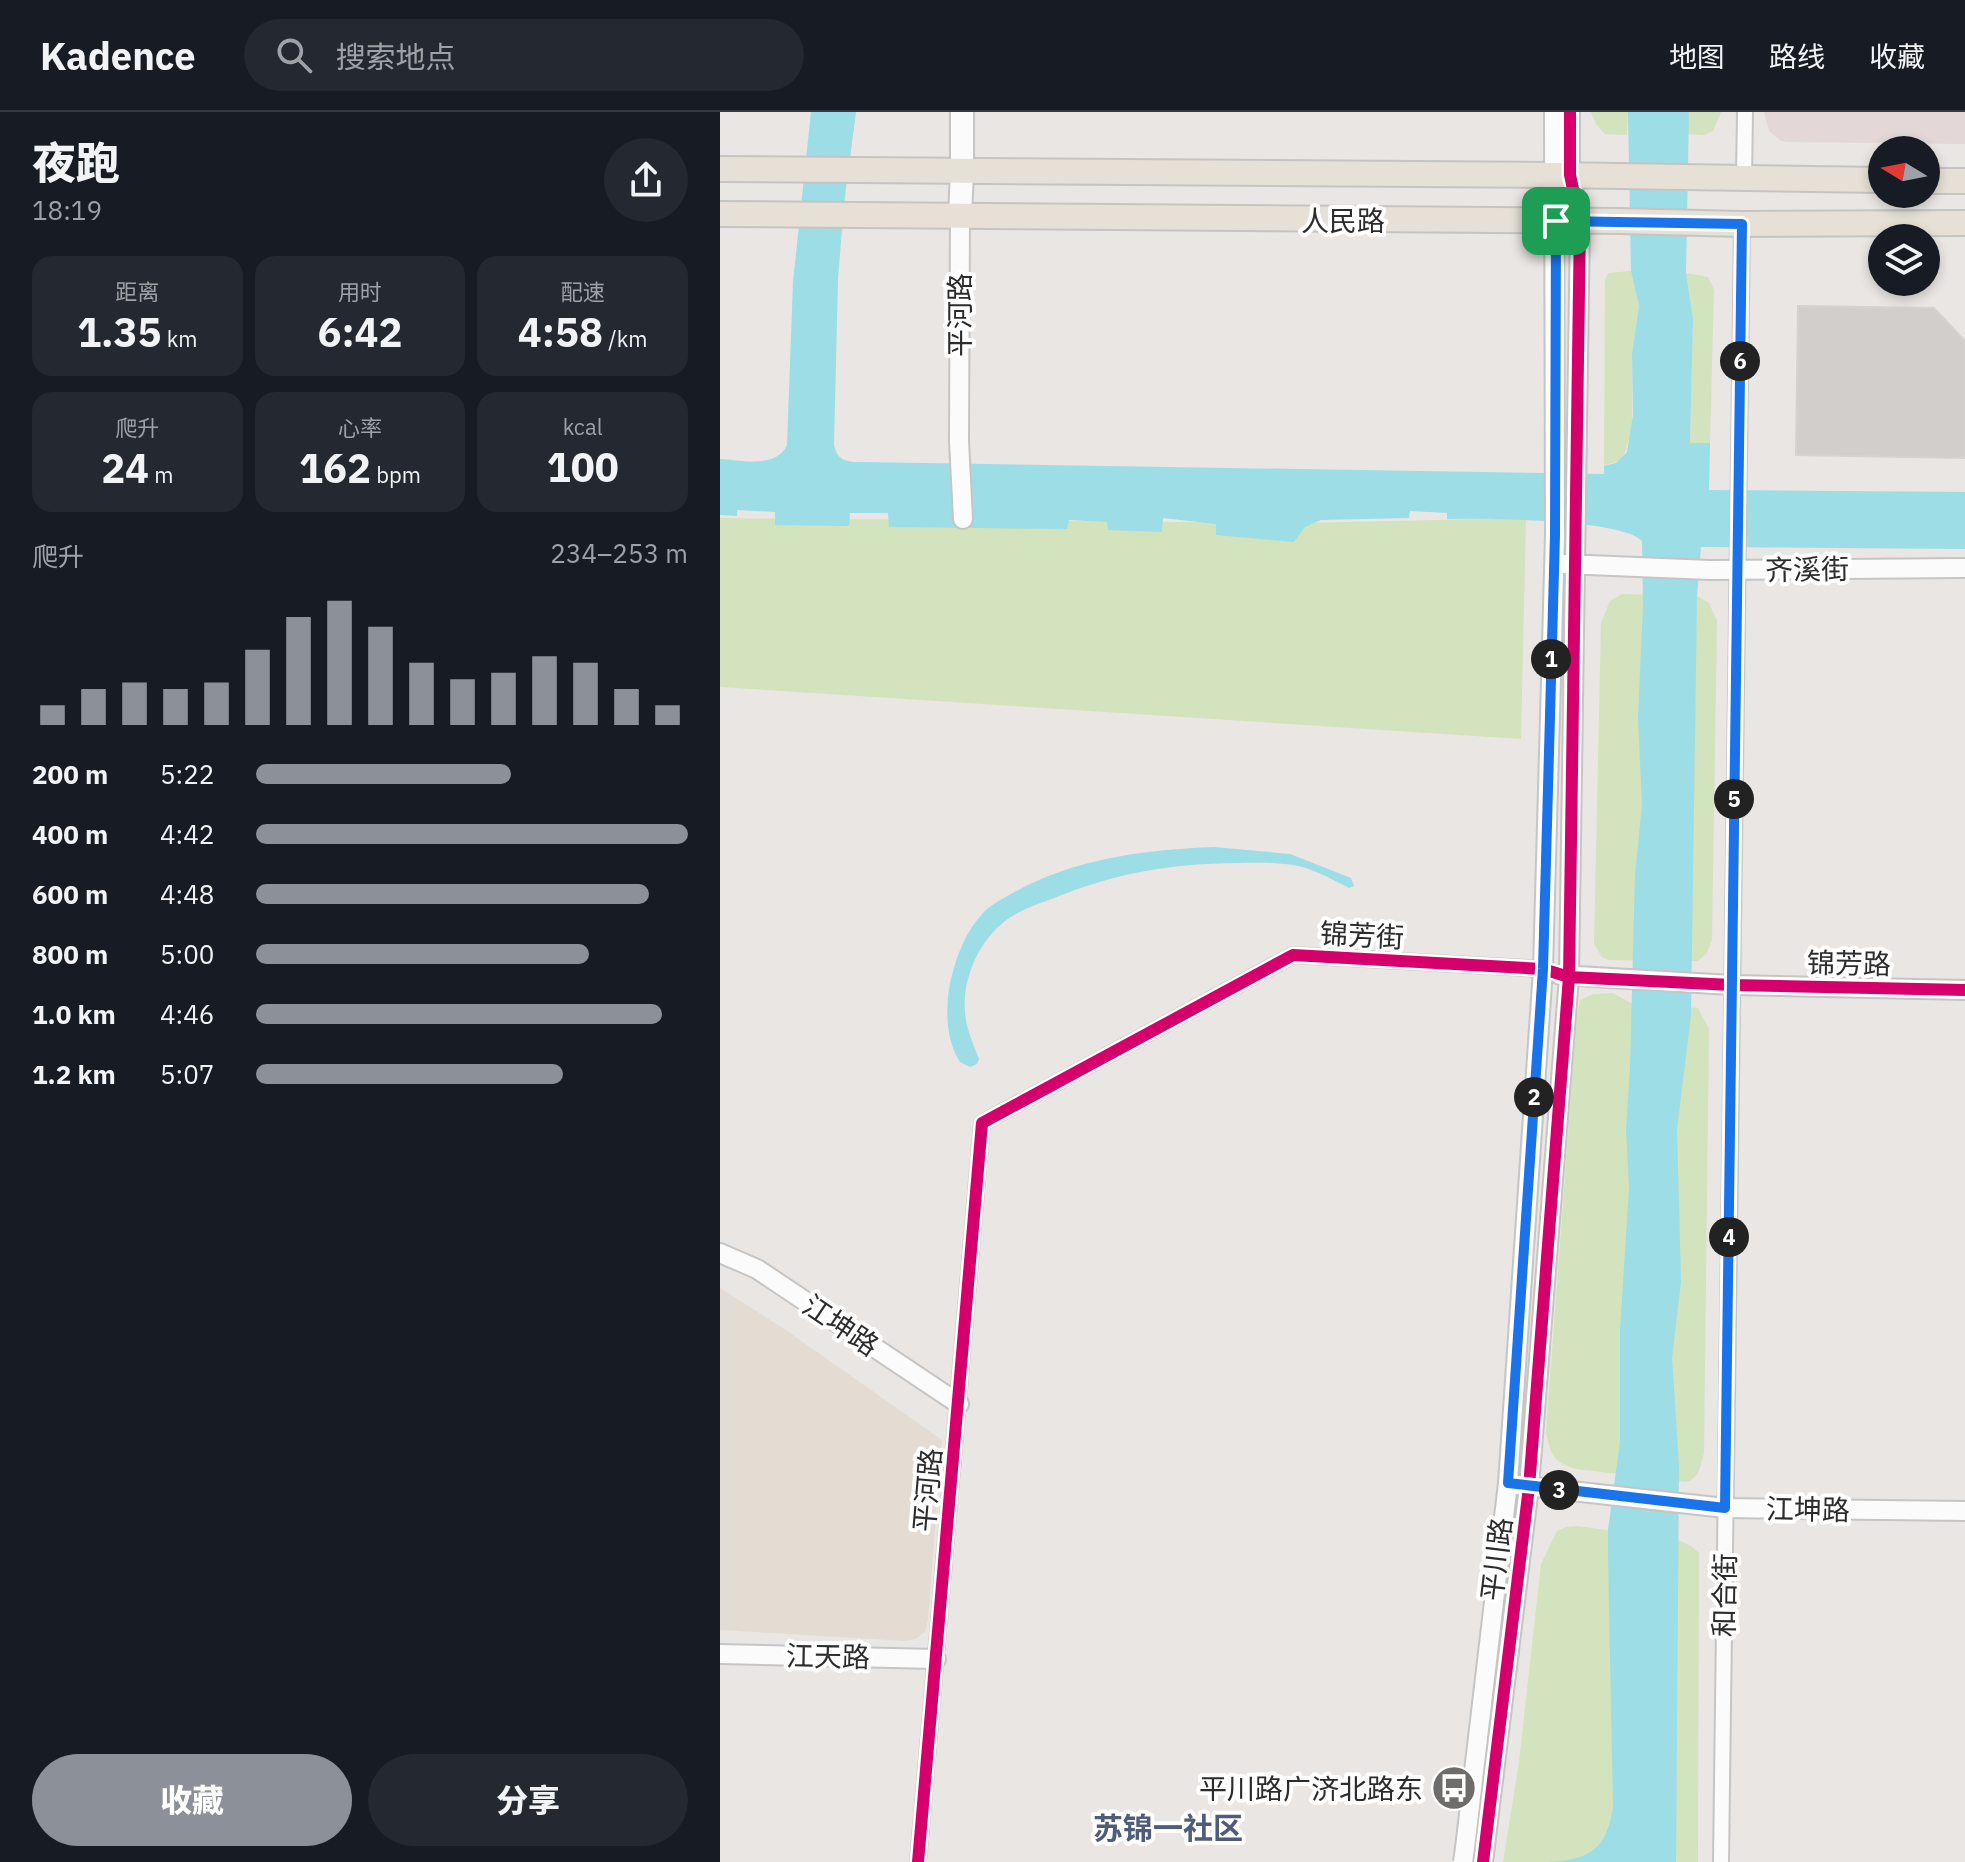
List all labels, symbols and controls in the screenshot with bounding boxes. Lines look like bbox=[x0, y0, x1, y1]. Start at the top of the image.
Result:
search box bbox=[244, 19, 804, 91]
text: Kadence bbox=[40, 31, 196, 80]
icon: search bbox=[272, 33, 316, 77]
text: 搜索地点 bbox=[336, 37, 456, 76]
text: 地图 bbox=[1669, 38, 1725, 75]
text: 路线 bbox=[1769, 38, 1825, 75]
text: 收藏 bbox=[1869, 38, 1925, 75]
text: 夜跑 bbox=[32, 134, 120, 191]
north arrow bbox=[1868, 136, 1940, 208]
map controls bbox=[1868, 136, 1940, 296]
button: share bbox=[604, 138, 688, 222]
pin bbox=[1522, 187, 1590, 255]
text: 18:19 bbox=[32, 193, 102, 227]
icon: arrive bbox=[1534, 199, 1578, 243]
street label: 人民路 bbox=[1301, 202, 1385, 239]
button: layers bbox=[1868, 224, 1940, 296]
street label: 平河路 bbox=[941, 273, 978, 357]
text: 距离 bbox=[115, 277, 159, 306]
text: 用时 bbox=[338, 277, 382, 306]
text: 配速 bbox=[561, 277, 605, 306]
text: 1.35 bbox=[77, 306, 162, 358]
text: 6:42 bbox=[317, 306, 403, 358]
text: 4:58 bbox=[518, 306, 603, 358]
text: km bbox=[162, 324, 198, 353]
text: /km bbox=[603, 324, 647, 353]
pin: 6 bbox=[1720, 341, 1760, 381]
text: 6 bbox=[1733, 346, 1747, 375]
text: kcal bbox=[563, 412, 603, 441]
text: 爬升 bbox=[115, 413, 159, 442]
text: 心率 bbox=[338, 413, 382, 442]
text: 100 bbox=[547, 441, 619, 493]
text: 24 bbox=[101, 442, 149, 494]
text: 162 bbox=[299, 442, 371, 494]
text: m bbox=[149, 460, 174, 489]
text: bpm bbox=[371, 460, 421, 489]
text: 234–253 m bbox=[550, 536, 688, 570]
text: 爬升 bbox=[32, 539, 84, 573]
street label: 齐溪街 bbox=[1765, 550, 1849, 588]
pin: 1 bbox=[1531, 639, 1571, 679]
text: 1 bbox=[1544, 644, 1558, 673]
text: 200 m bbox=[32, 757, 108, 791]
text: 5:22 bbox=[160, 757, 214, 791]
pin: 5 bbox=[1714, 779, 1754, 819]
text: 5 bbox=[1727, 784, 1741, 813]
text: 400 m bbox=[32, 817, 108, 851]
text: 4:42 bbox=[160, 817, 214, 851]
text: 600 m bbox=[32, 877, 108, 911]
text: 4:48 bbox=[160, 877, 214, 911]
street label: 锦芳街 bbox=[1319, 914, 1405, 956]
text: 800 m bbox=[32, 937, 108, 971]
text: 5:00 bbox=[160, 937, 214, 971]
street label: 锦芳路 bbox=[1807, 944, 1891, 982]
text: 1.0 km bbox=[32, 997, 116, 1031]
text: 4:46 bbox=[160, 997, 214, 1031]
text: 1.2 km bbox=[32, 1057, 116, 1091]
text: 5:07 bbox=[160, 1057, 214, 1091]
pin: 2 bbox=[1514, 1077, 1554, 1117]
text: 2 bbox=[1527, 1082, 1541, 1111]
pin: 4 bbox=[1709, 1217, 1749, 1257]
text: 4 bbox=[1722, 1222, 1736, 1251]
street label: 江坤路 bbox=[796, 1286, 886, 1364]
street label: 平河路 bbox=[905, 1447, 949, 1533]
pin: 3 bbox=[1539, 1470, 1579, 1510]
text: 3 bbox=[1552, 1475, 1566, 1504]
street label: 江坤路 bbox=[1766, 1490, 1850, 1528]
street label: 平川路 bbox=[1473, 1515, 1519, 1603]
street label: 和合街 bbox=[1705, 1553, 1743, 1637]
street label: 江天路 bbox=[786, 1637, 870, 1675]
button: 收藏 bbox=[32, 1754, 352, 1846]
button: 分享 bbox=[368, 1754, 688, 1846]
bus stop icon: 平川路广济北路东 bbox=[1430, 1764, 1478, 1812]
place label: 平川路广济北路东 bbox=[1199, 1770, 1423, 1807]
district label: 苏锦一社区 bbox=[1093, 1808, 1243, 1847]

